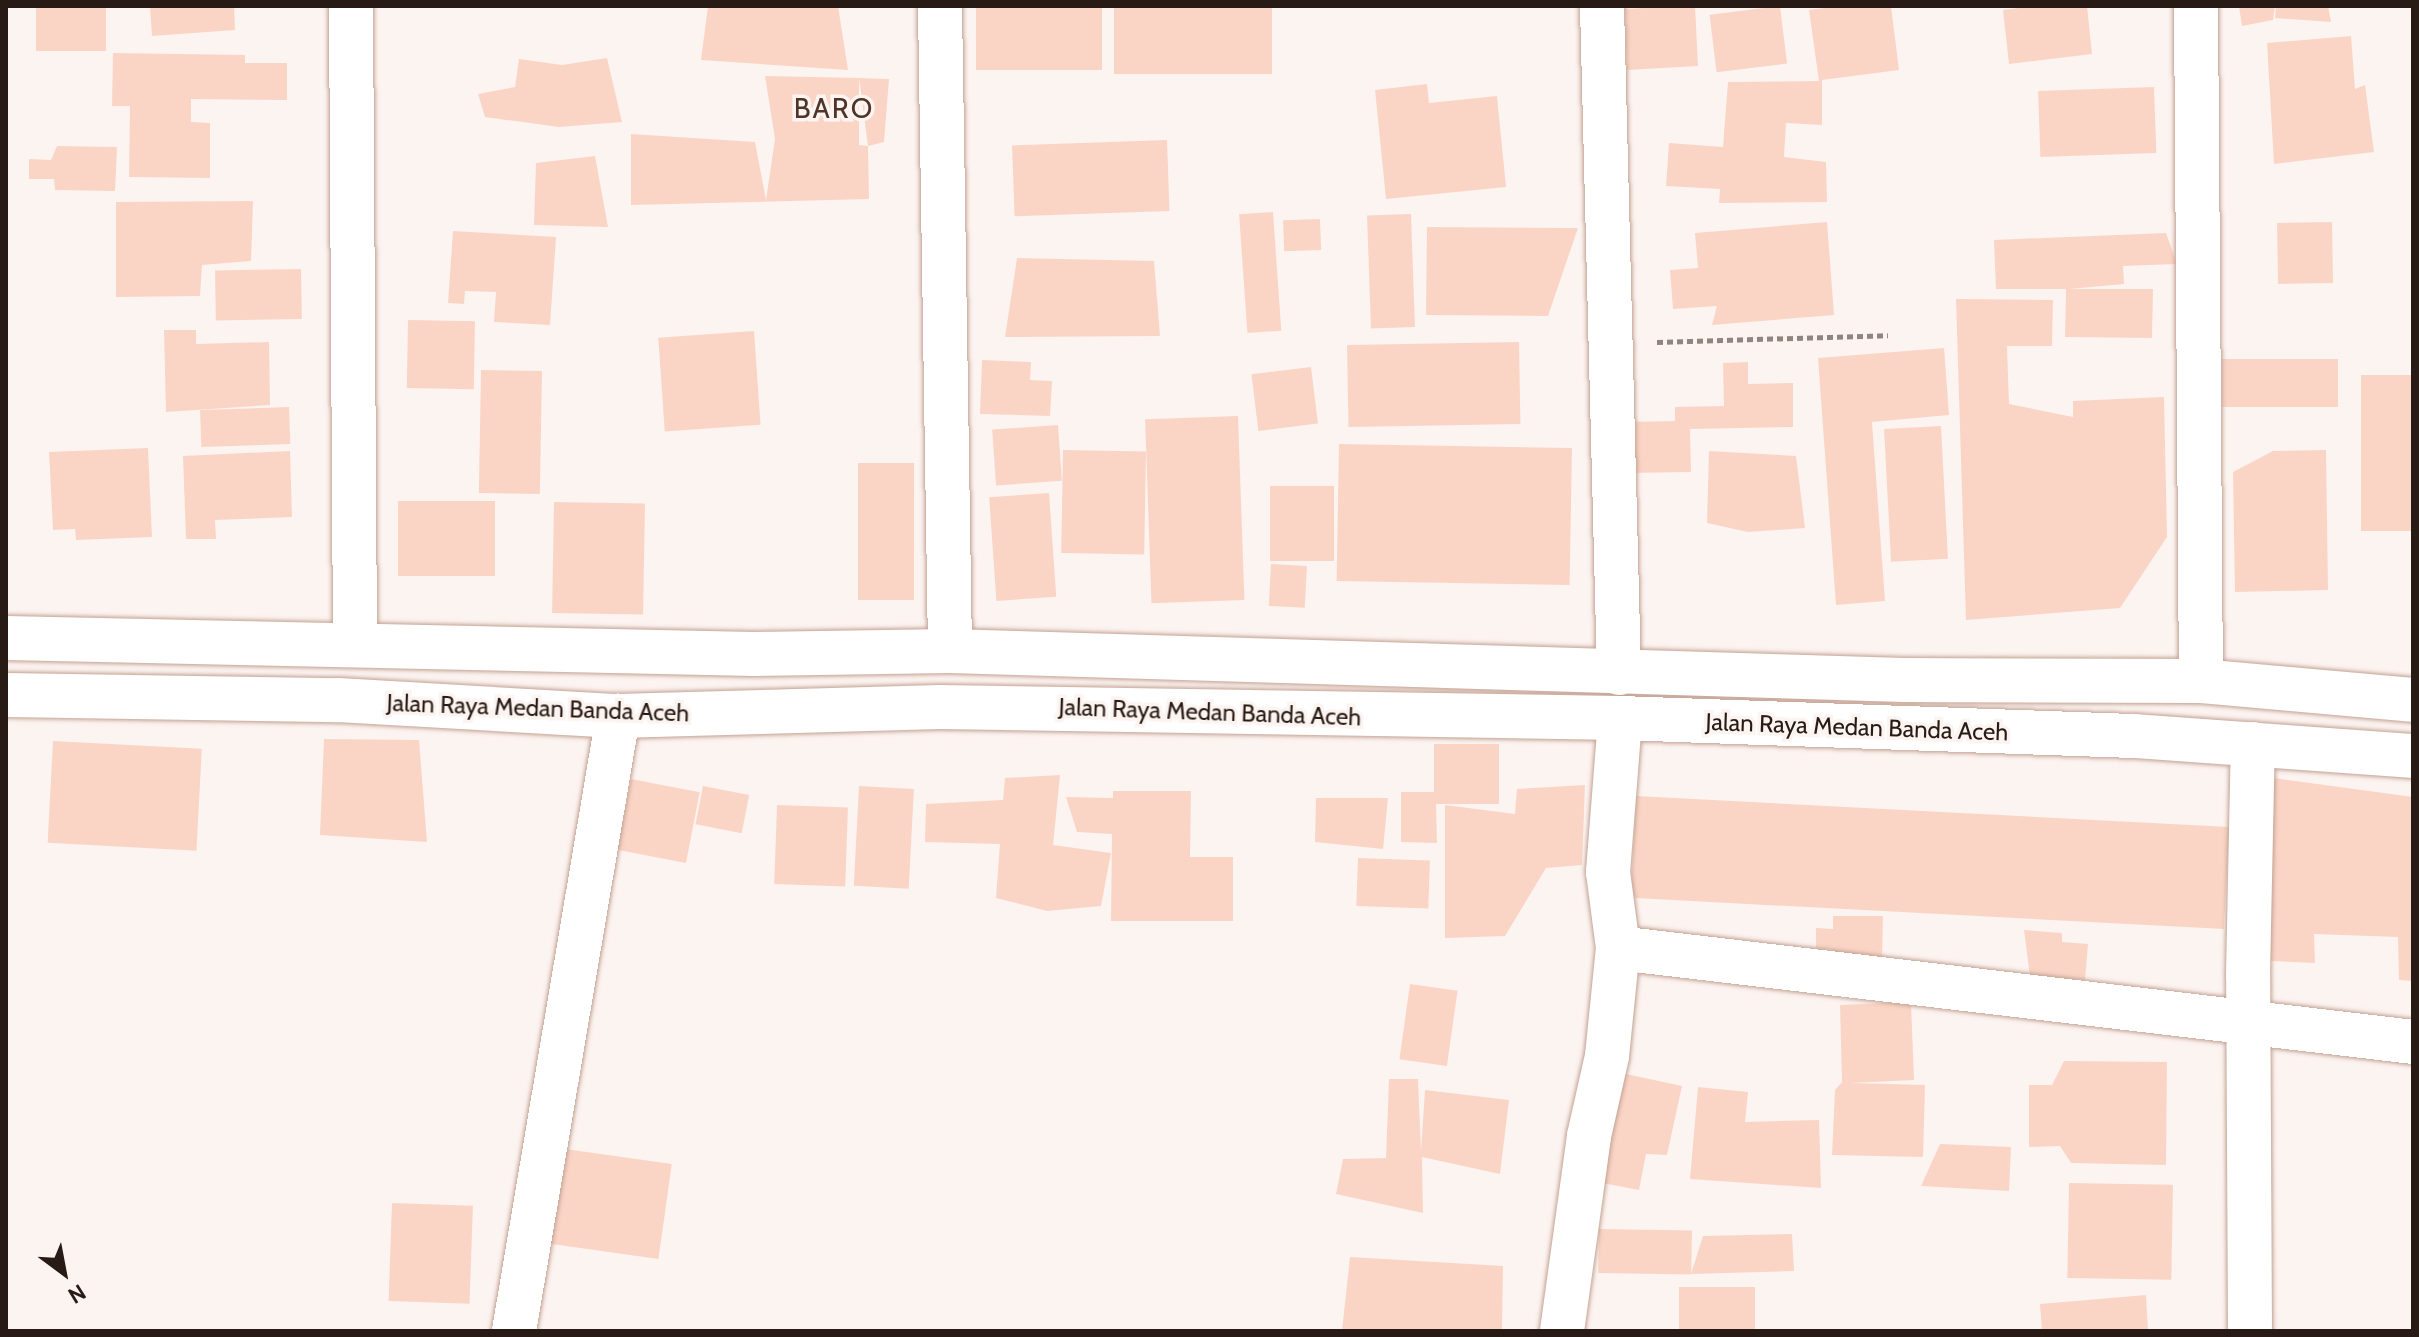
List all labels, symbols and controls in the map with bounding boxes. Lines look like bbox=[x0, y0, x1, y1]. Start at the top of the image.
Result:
district label: BARO bbox=[794, 91, 874, 125]
street label: Jalan Raya Medan Banda Aceh bbox=[386, 688, 690, 728]
street label: Jalan Raya Medan Banda Aceh bbox=[1058, 692, 1362, 732]
street label: Jalan Raya Medan Banda Aceh bbox=[1705, 707, 2009, 747]
north arrow bbox=[24, 1233, 104, 1313]
text: N bbox=[63, 1278, 91, 1309]

